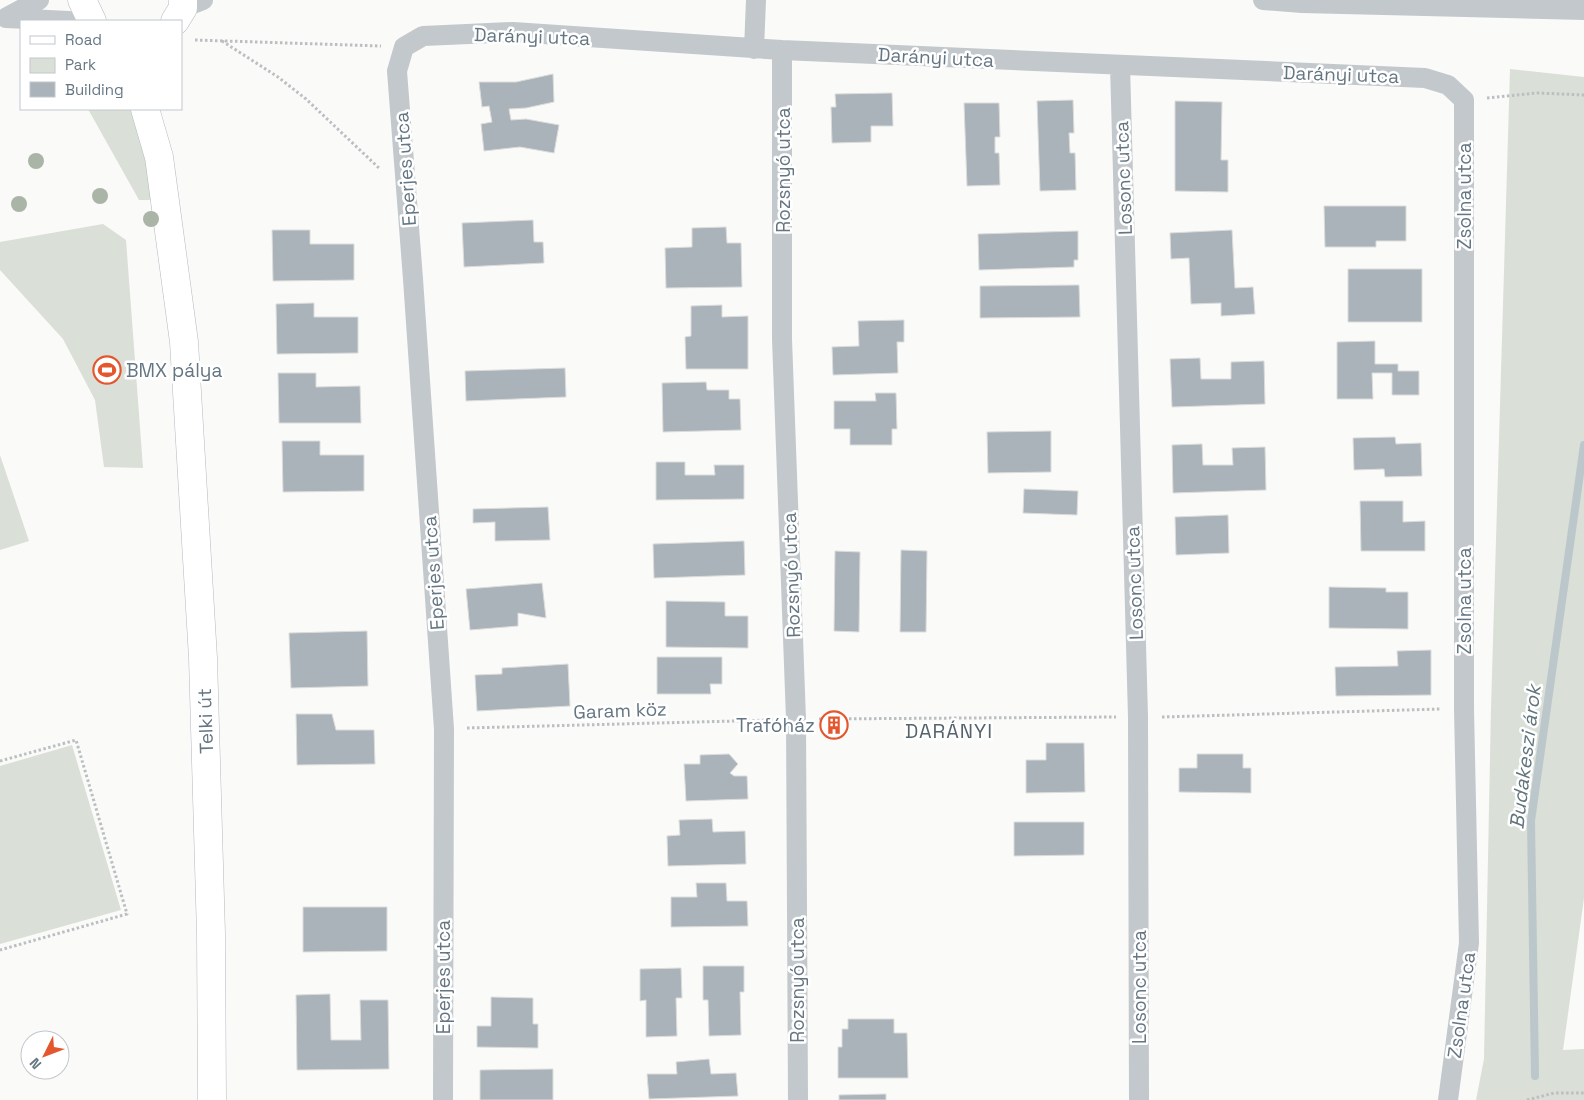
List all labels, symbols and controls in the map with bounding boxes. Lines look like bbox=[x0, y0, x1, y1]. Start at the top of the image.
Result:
legend bbox=[20, 20, 182, 110]
street label: Darányi utca bbox=[473, 22, 591, 51]
text: Road bbox=[65, 30, 102, 49]
street label: Darányi utca bbox=[877, 42, 995, 73]
text: Park bbox=[65, 55, 96, 74]
street label: Darányi utca bbox=[1282, 60, 1400, 89]
text: Building bbox=[65, 80, 124, 99]
street label: Rozsnyó utca bbox=[771, 107, 796, 233]
street label: Eperjes utca bbox=[389, 111, 422, 227]
street label: Losonc utca bbox=[1109, 121, 1138, 235]
street label: Zsolna utca bbox=[1452, 142, 1477, 250]
sports icon: BMX pálya bbox=[92, 355, 122, 385]
place label: BMX pálya bbox=[126, 358, 222, 383]
street label: Rozsnyó utca bbox=[777, 512, 806, 638]
street label: Eperjes utca bbox=[417, 515, 450, 631]
street label: Losonc utca bbox=[1120, 526, 1149, 640]
street label: Zsolna utca bbox=[1452, 547, 1477, 655]
water label: Budakeszi árok bbox=[1503, 681, 1547, 830]
street label: Telki út bbox=[192, 688, 219, 754]
street label: Garam köz bbox=[573, 696, 667, 725]
building icon: Trafóház bbox=[819, 710, 849, 740]
place label: Trafóház bbox=[736, 713, 815, 738]
district label: DARÁNYI bbox=[905, 718, 993, 744]
street label: Rozsnyó utca bbox=[785, 917, 810, 1043]
street label: Eperjes utca bbox=[431, 920, 456, 1034]
street label: Losonc utca bbox=[1127, 930, 1152, 1044]
street label: Zsolna utca bbox=[1442, 950, 1481, 1060]
north arrow bbox=[20, 1030, 70, 1080]
text: N bbox=[26, 1054, 45, 1073]

